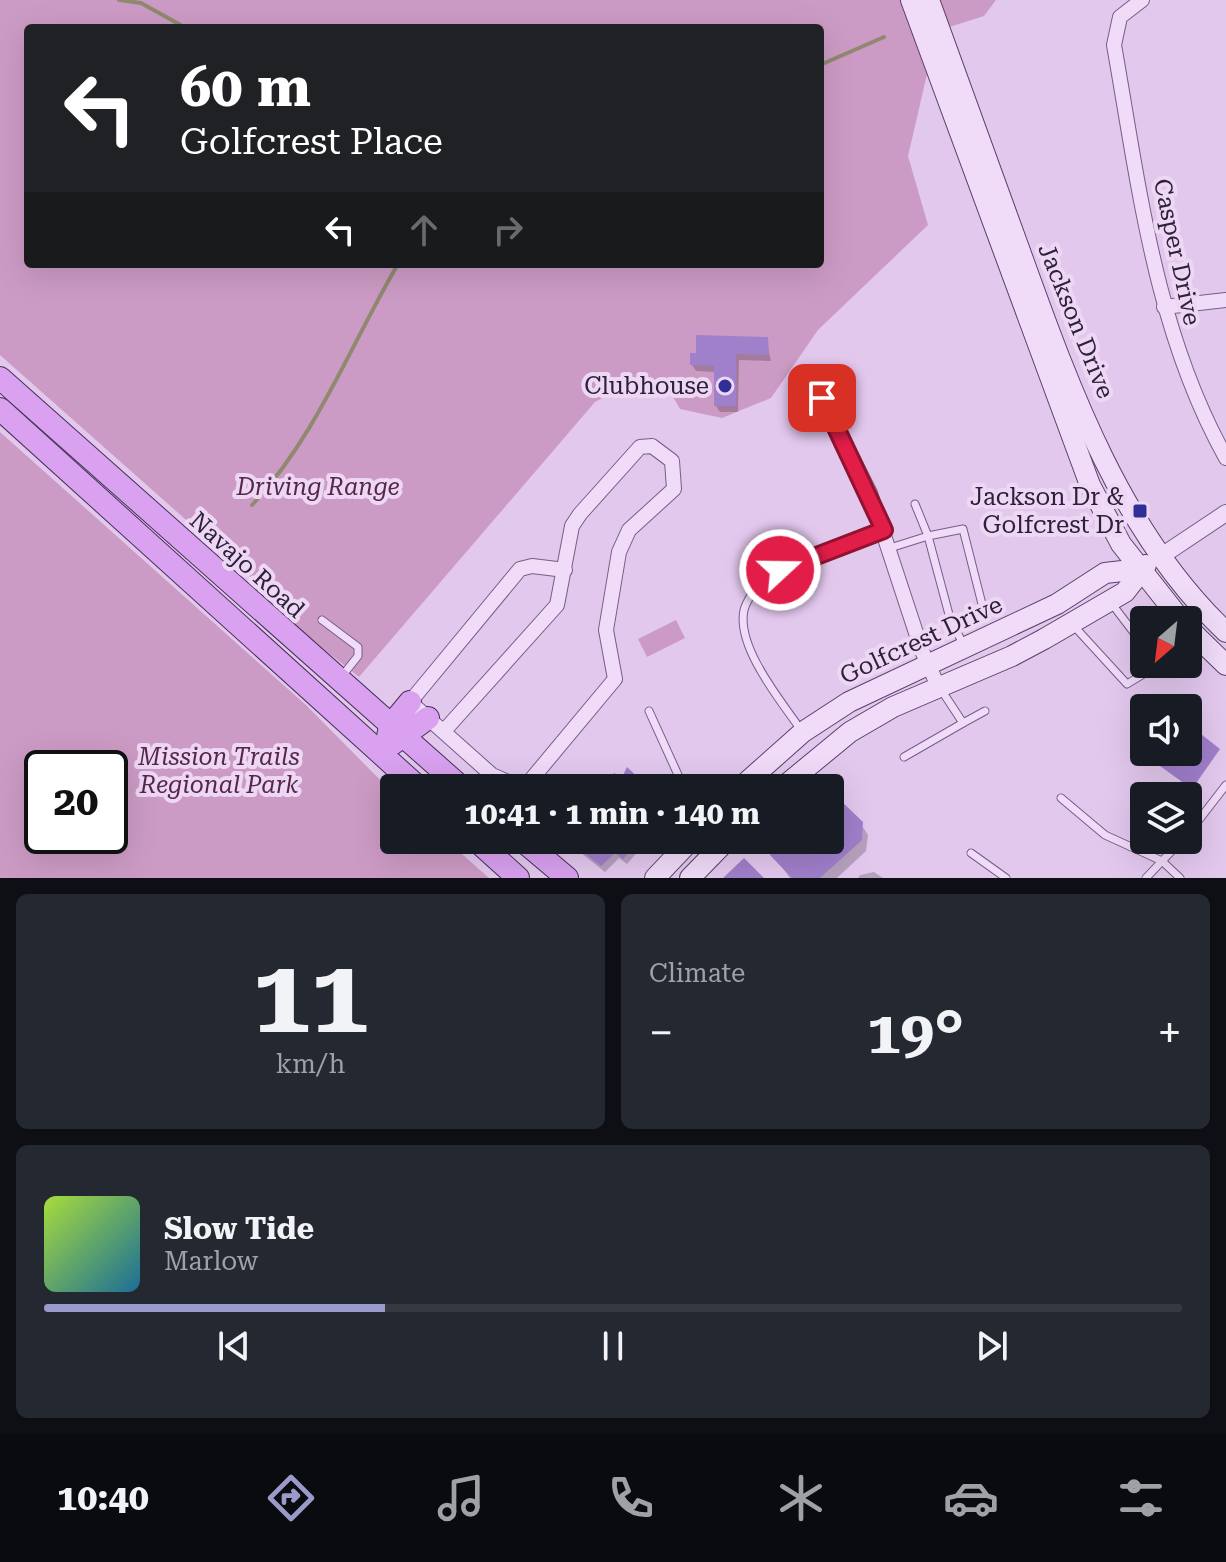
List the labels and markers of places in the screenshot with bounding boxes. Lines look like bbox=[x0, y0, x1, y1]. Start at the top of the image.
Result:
pin bbox=[788, 364, 856, 432]
place label: Clubhouse bbox=[584, 372, 709, 400]
marker: Clubhouse bbox=[716, 377, 734, 395]
place label: Jackson Dr & Golfcrest Dr bbox=[970, 483, 1124, 539]
marker: Jackson Dr & Golfcrest Dr bbox=[1131, 502, 1149, 520]

